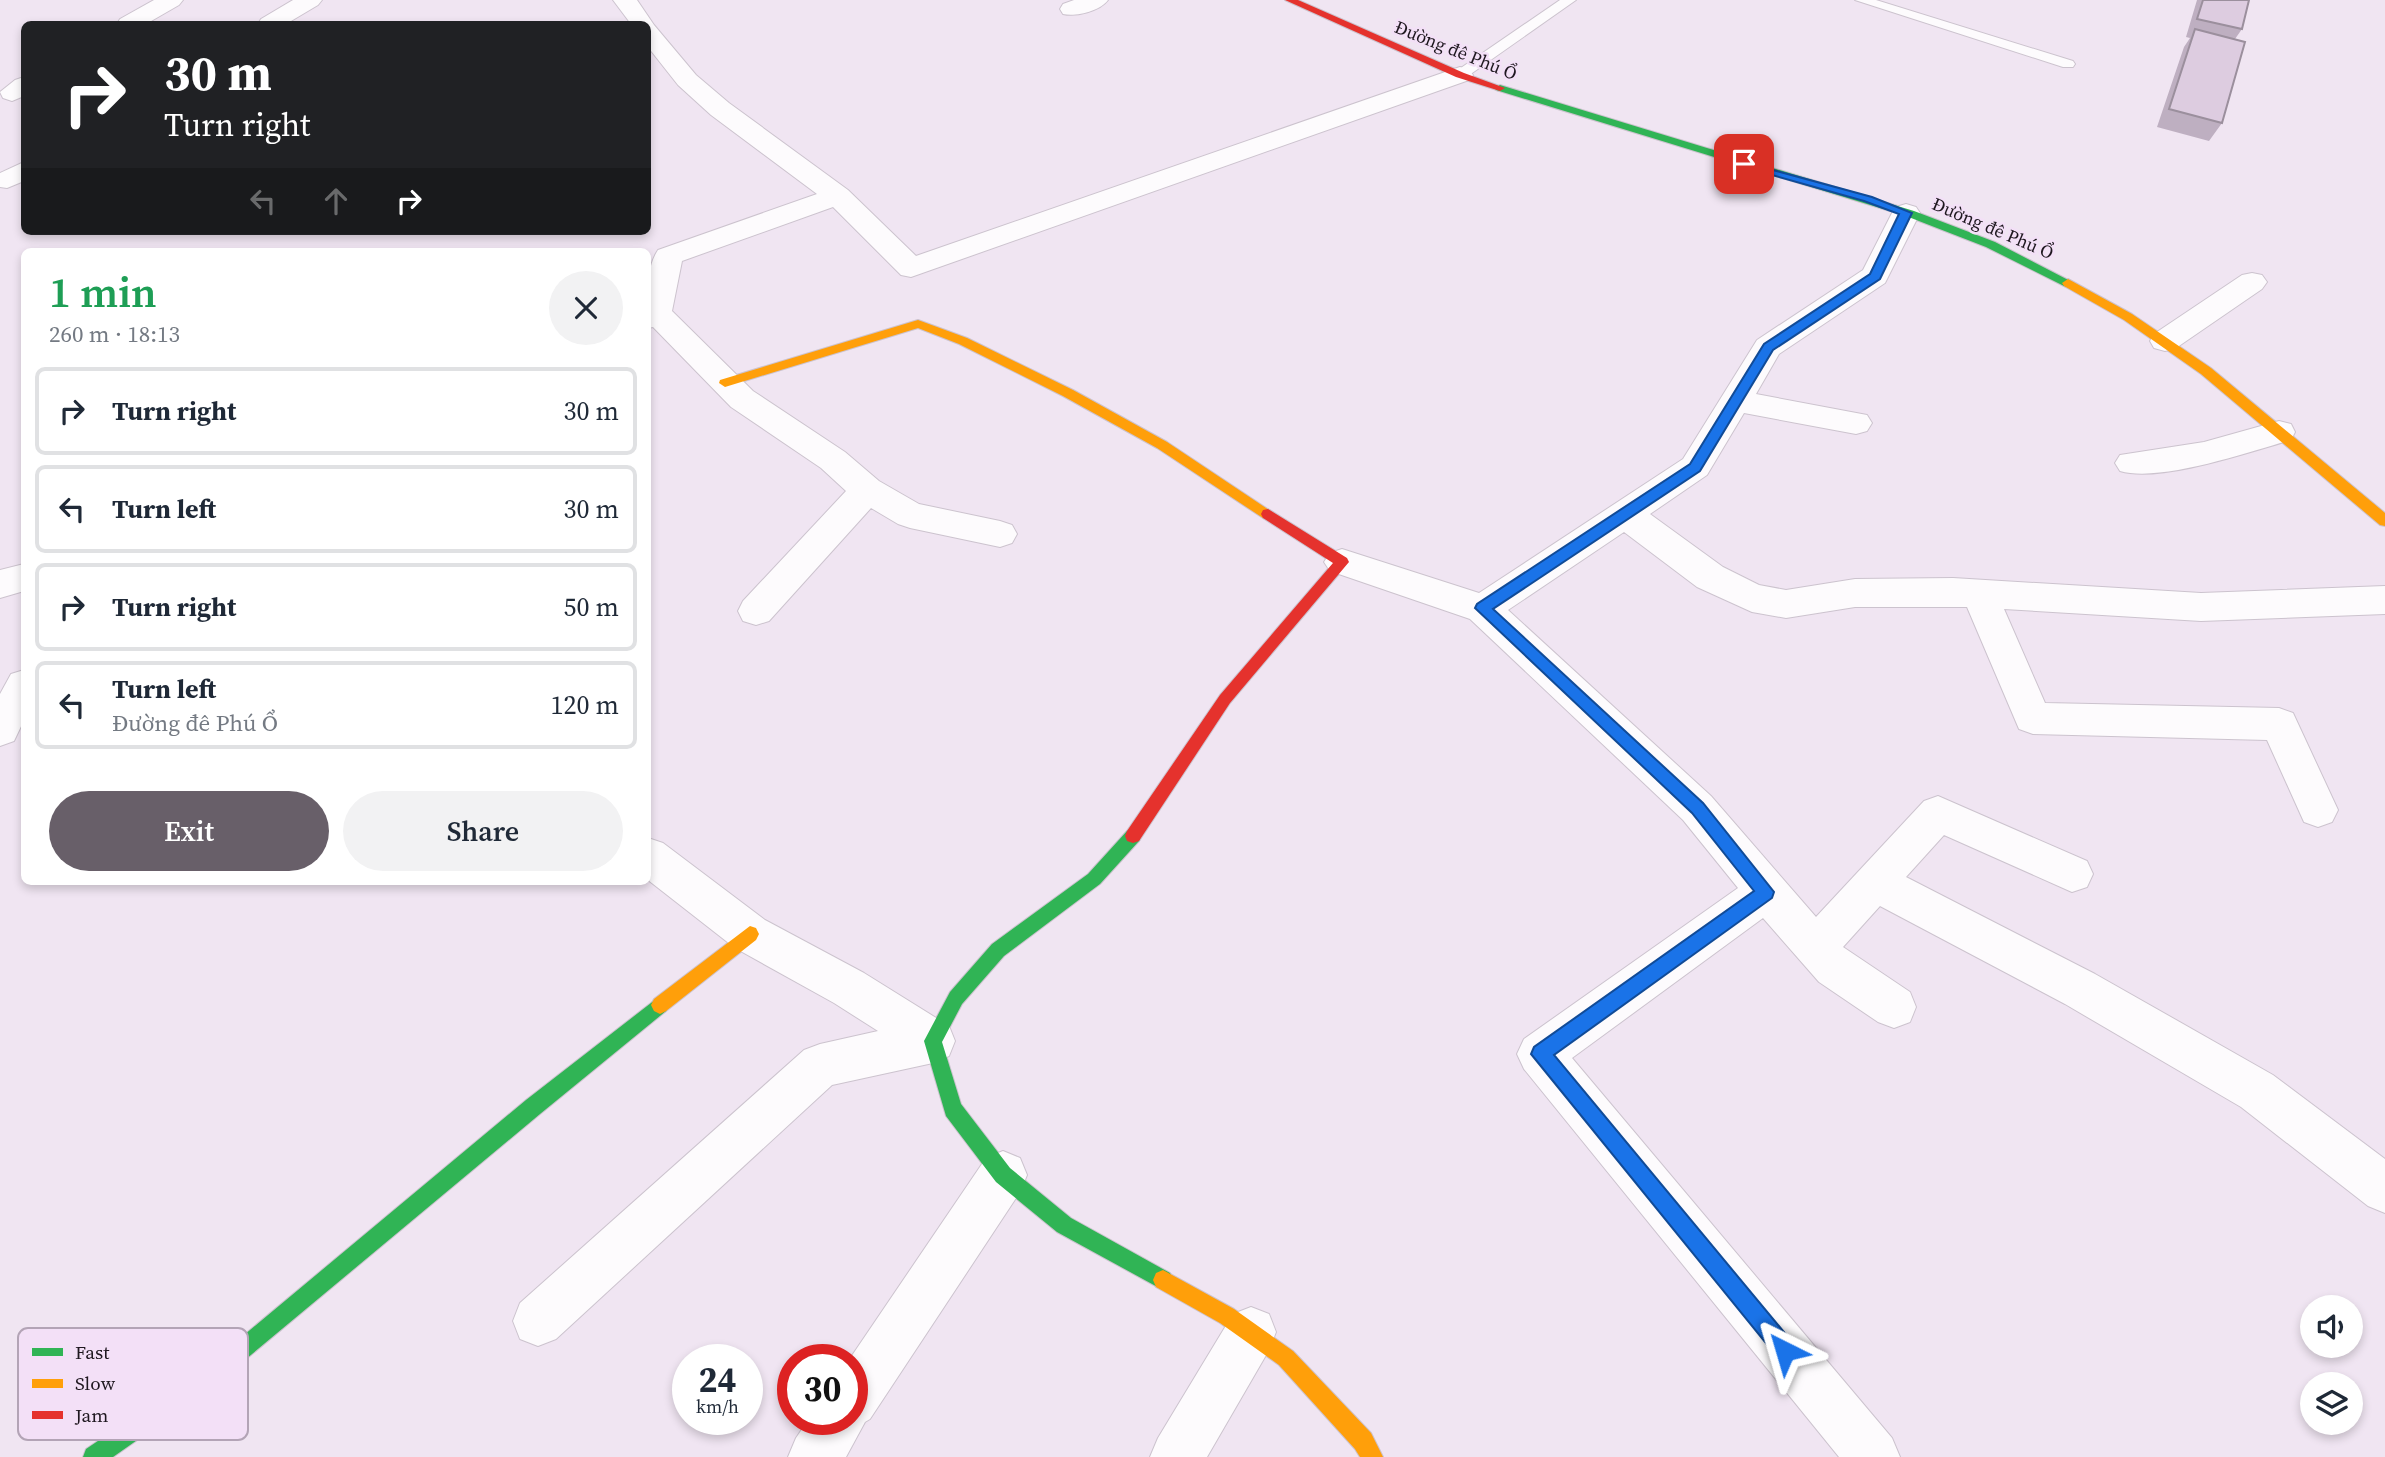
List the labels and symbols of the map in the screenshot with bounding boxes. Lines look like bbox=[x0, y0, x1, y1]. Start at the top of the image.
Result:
street label: Đường đê Phú Ổ bbox=[1391, 14, 1521, 86]
pin bbox=[1714, 134, 1774, 194]
street label: Đường đê Phú Ổ bbox=[1928, 191, 2058, 265]
position arrow bbox=[1748, 1314, 1822, 1388]
legend bbox=[18, 1328, 248, 1440]
text: Fast bbox=[75, 1339, 110, 1365]
speed limit sign: 30 bbox=[777, 1344, 868, 1435]
text: Slow bbox=[75, 1370, 116, 1396]
text: Jam bbox=[74, 1402, 108, 1428]

